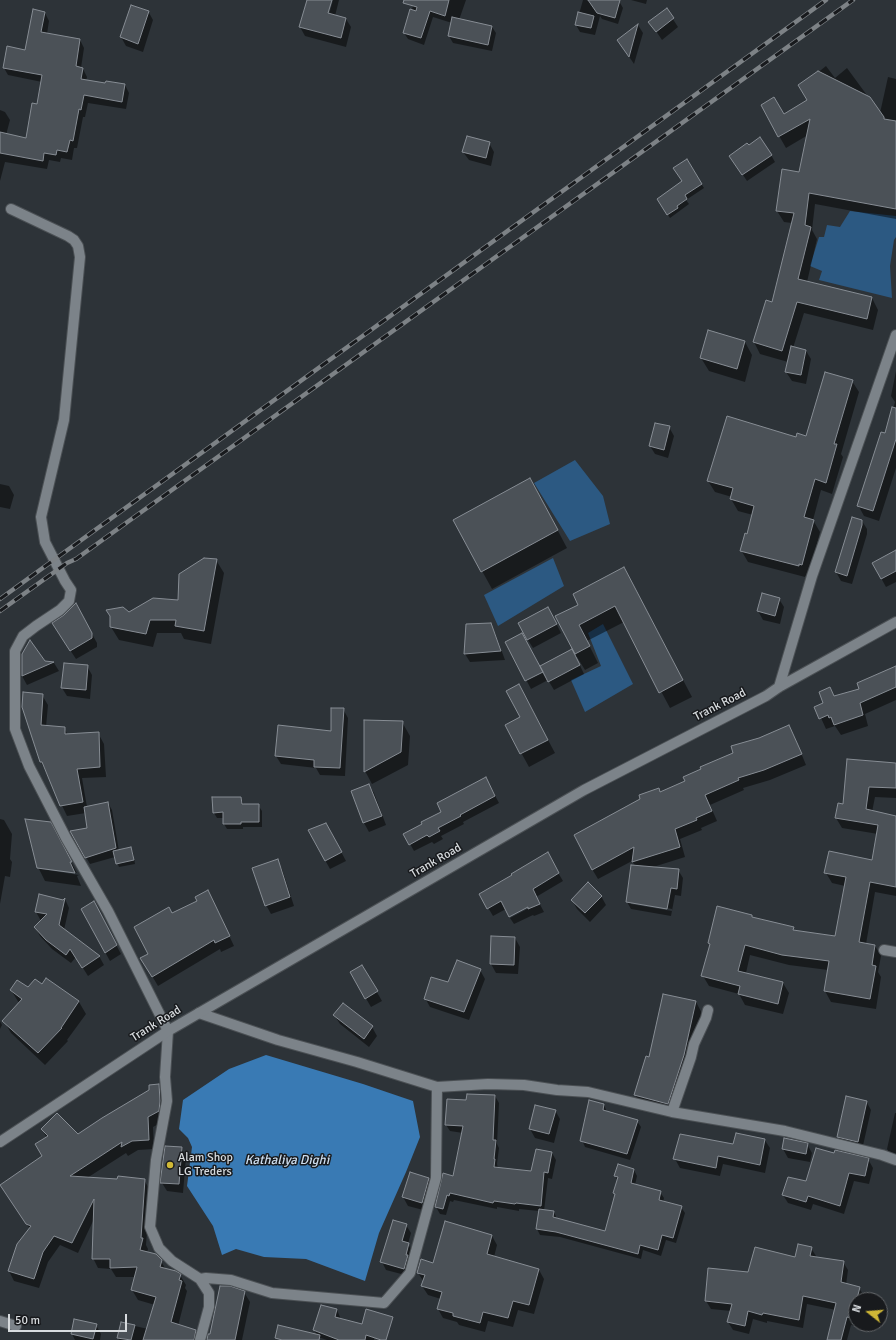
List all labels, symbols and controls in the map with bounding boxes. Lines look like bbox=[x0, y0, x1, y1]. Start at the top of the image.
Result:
street label: Trank Road bbox=[692, 686, 748, 724]
street label: Trank Road bbox=[408, 841, 464, 881]
street label: Trank Road bbox=[128, 1003, 184, 1045]
place label: Alam Shop LG Treders bbox=[178, 1151, 233, 1179]
water label: Kathaliya Dighi bbox=[245, 1153, 329, 1169]
marker: Alam Shop LG Treders bbox=[165, 1160, 175, 1170]
north arrow bbox=[848, 1292, 888, 1332]
text: N bbox=[850, 1303, 864, 1314]
scale bar bbox=[10, 1306, 129, 1332]
text: 50 m bbox=[15, 1313, 40, 1328]

